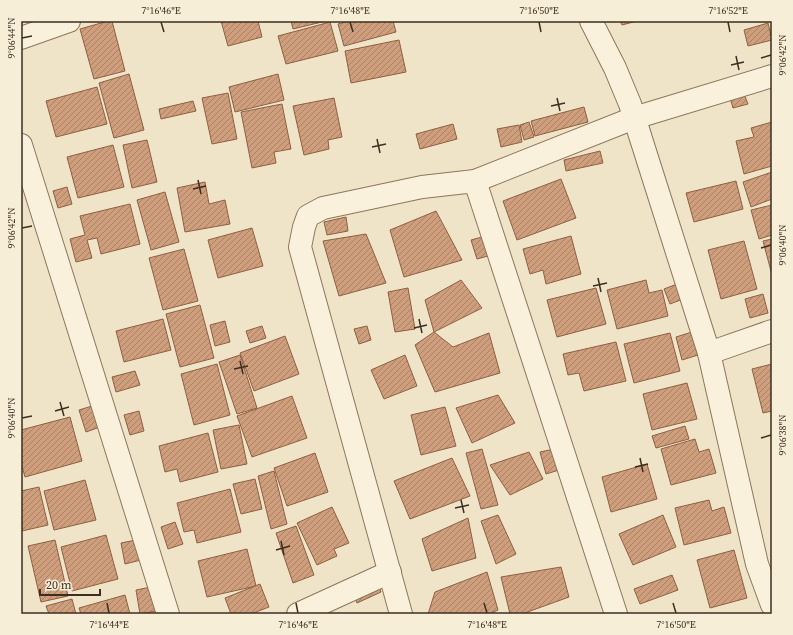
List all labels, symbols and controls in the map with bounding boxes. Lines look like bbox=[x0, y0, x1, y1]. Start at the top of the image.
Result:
text: 7°16'46"E bbox=[141, 4, 181, 17]
text: 7°16'48"E bbox=[330, 4, 370, 17]
text: 7°16'50"E bbox=[519, 4, 559, 17]
text: 7°16'52"E bbox=[708, 4, 748, 17]
text: 9°06'44"N bbox=[5, 17, 18, 59]
text: 9°06'42"N bbox=[776, 34, 789, 76]
text: 9°06'42"N bbox=[5, 207, 18, 249]
text: 9°06'40"N bbox=[776, 224, 789, 266]
text: 9°06'40"N bbox=[5, 397, 18, 439]
text: 9°06'38"N bbox=[776, 414, 789, 456]
scale bar bbox=[40, 571, 100, 597]
text: 20 m bbox=[46, 577, 72, 593]
text: 7°16'44"E bbox=[89, 618, 129, 631]
text: 7°16'46"E bbox=[278, 618, 318, 631]
text: 7°16'48"E bbox=[467, 618, 507, 631]
text: 7°16'50"E bbox=[656, 618, 696, 631]

